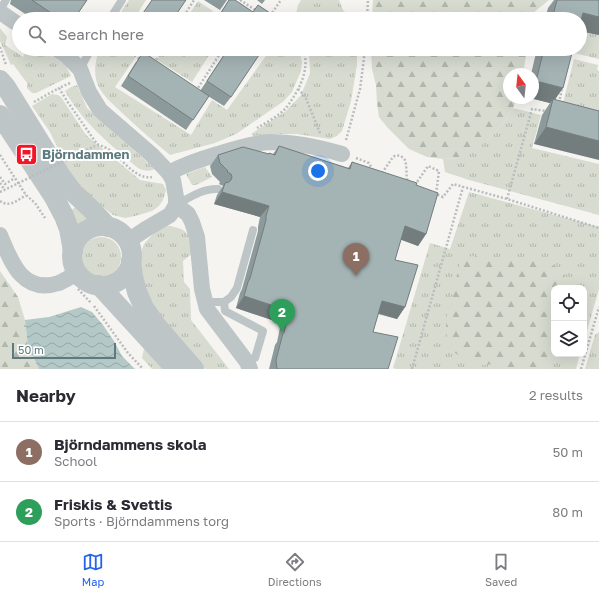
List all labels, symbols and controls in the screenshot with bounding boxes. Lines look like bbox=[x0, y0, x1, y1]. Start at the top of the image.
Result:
search box bbox=[12, 12, 587, 56]
icon: search bbox=[26, 23, 48, 45]
text: Search here bbox=[58, 25, 144, 43]
north arrow bbox=[503, 68, 539, 104]
bus stop icon: Björndammen bbox=[13, 141, 39, 167]
place label: Björndammen bbox=[42, 146, 129, 162]
your location bbox=[308, 161, 328, 181]
pin: 1 bbox=[343, 243, 369, 276]
map controls bbox=[551, 285, 587, 357]
button: locate bbox=[551, 285, 587, 321]
pin: 2 bbox=[269, 299, 295, 332]
button: layers bbox=[551, 321, 587, 357]
scale bar bbox=[12, 341, 116, 360]
text: 50 m bbox=[18, 343, 44, 356]
text: Nearby bbox=[16, 385, 76, 406]
text: 2 results bbox=[529, 387, 583, 403]
text: Björndammens skola bbox=[54, 435, 206, 453]
text: 1 bbox=[26, 444, 32, 460]
text: 50 m bbox=[553, 444, 583, 460]
text: School bbox=[54, 453, 97, 469]
text: Friskis & Svettis bbox=[54, 495, 172, 513]
text: 2 bbox=[25, 504, 33, 520]
text: 80 m bbox=[552, 504, 583, 520]
text: Sports · Björndammens torg bbox=[54, 513, 229, 529]
tab: Map bbox=[82, 551, 104, 588]
tab: Directions bbox=[268, 551, 322, 588]
tab: Saved bbox=[485, 551, 517, 588]

